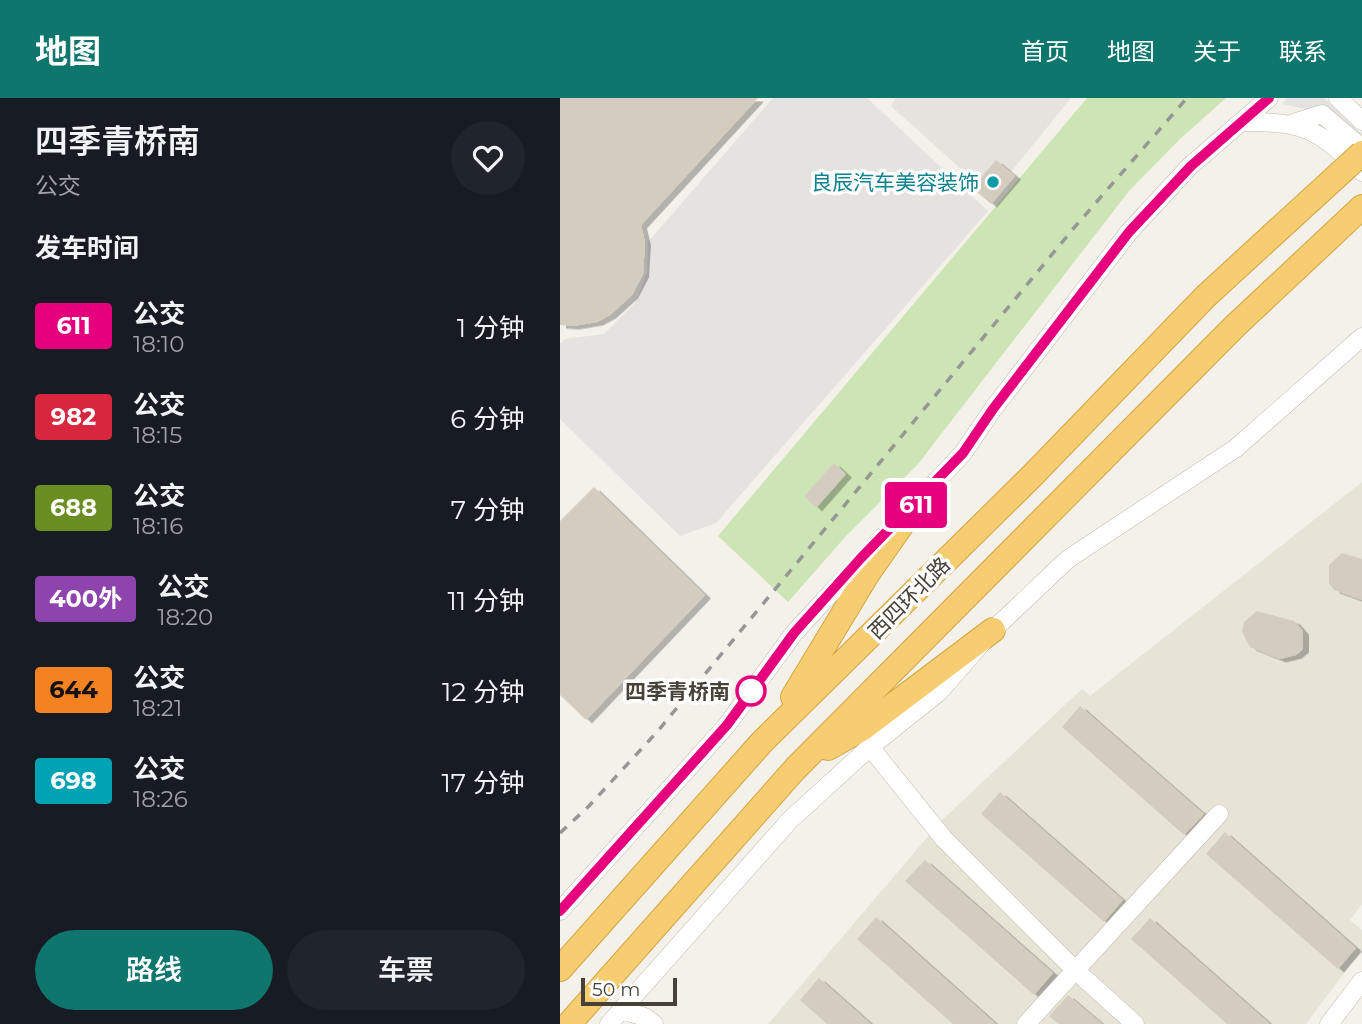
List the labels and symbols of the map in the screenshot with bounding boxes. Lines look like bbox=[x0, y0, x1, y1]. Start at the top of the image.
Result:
place label: 良辰汽车美容装饰 bbox=[811, 170, 979, 195]
marker: 良辰汽车美容装饰 bbox=[985, 174, 1001, 190]
line badge: 611 bbox=[876, 482, 956, 528]
street label: 西四环北路 bbox=[863, 552, 955, 644]
marker: 四季青桥南 bbox=[736, 676, 766, 706]
place label: 四季青桥南 bbox=[625, 679, 730, 704]
scale bar bbox=[581, 975, 677, 1007]

